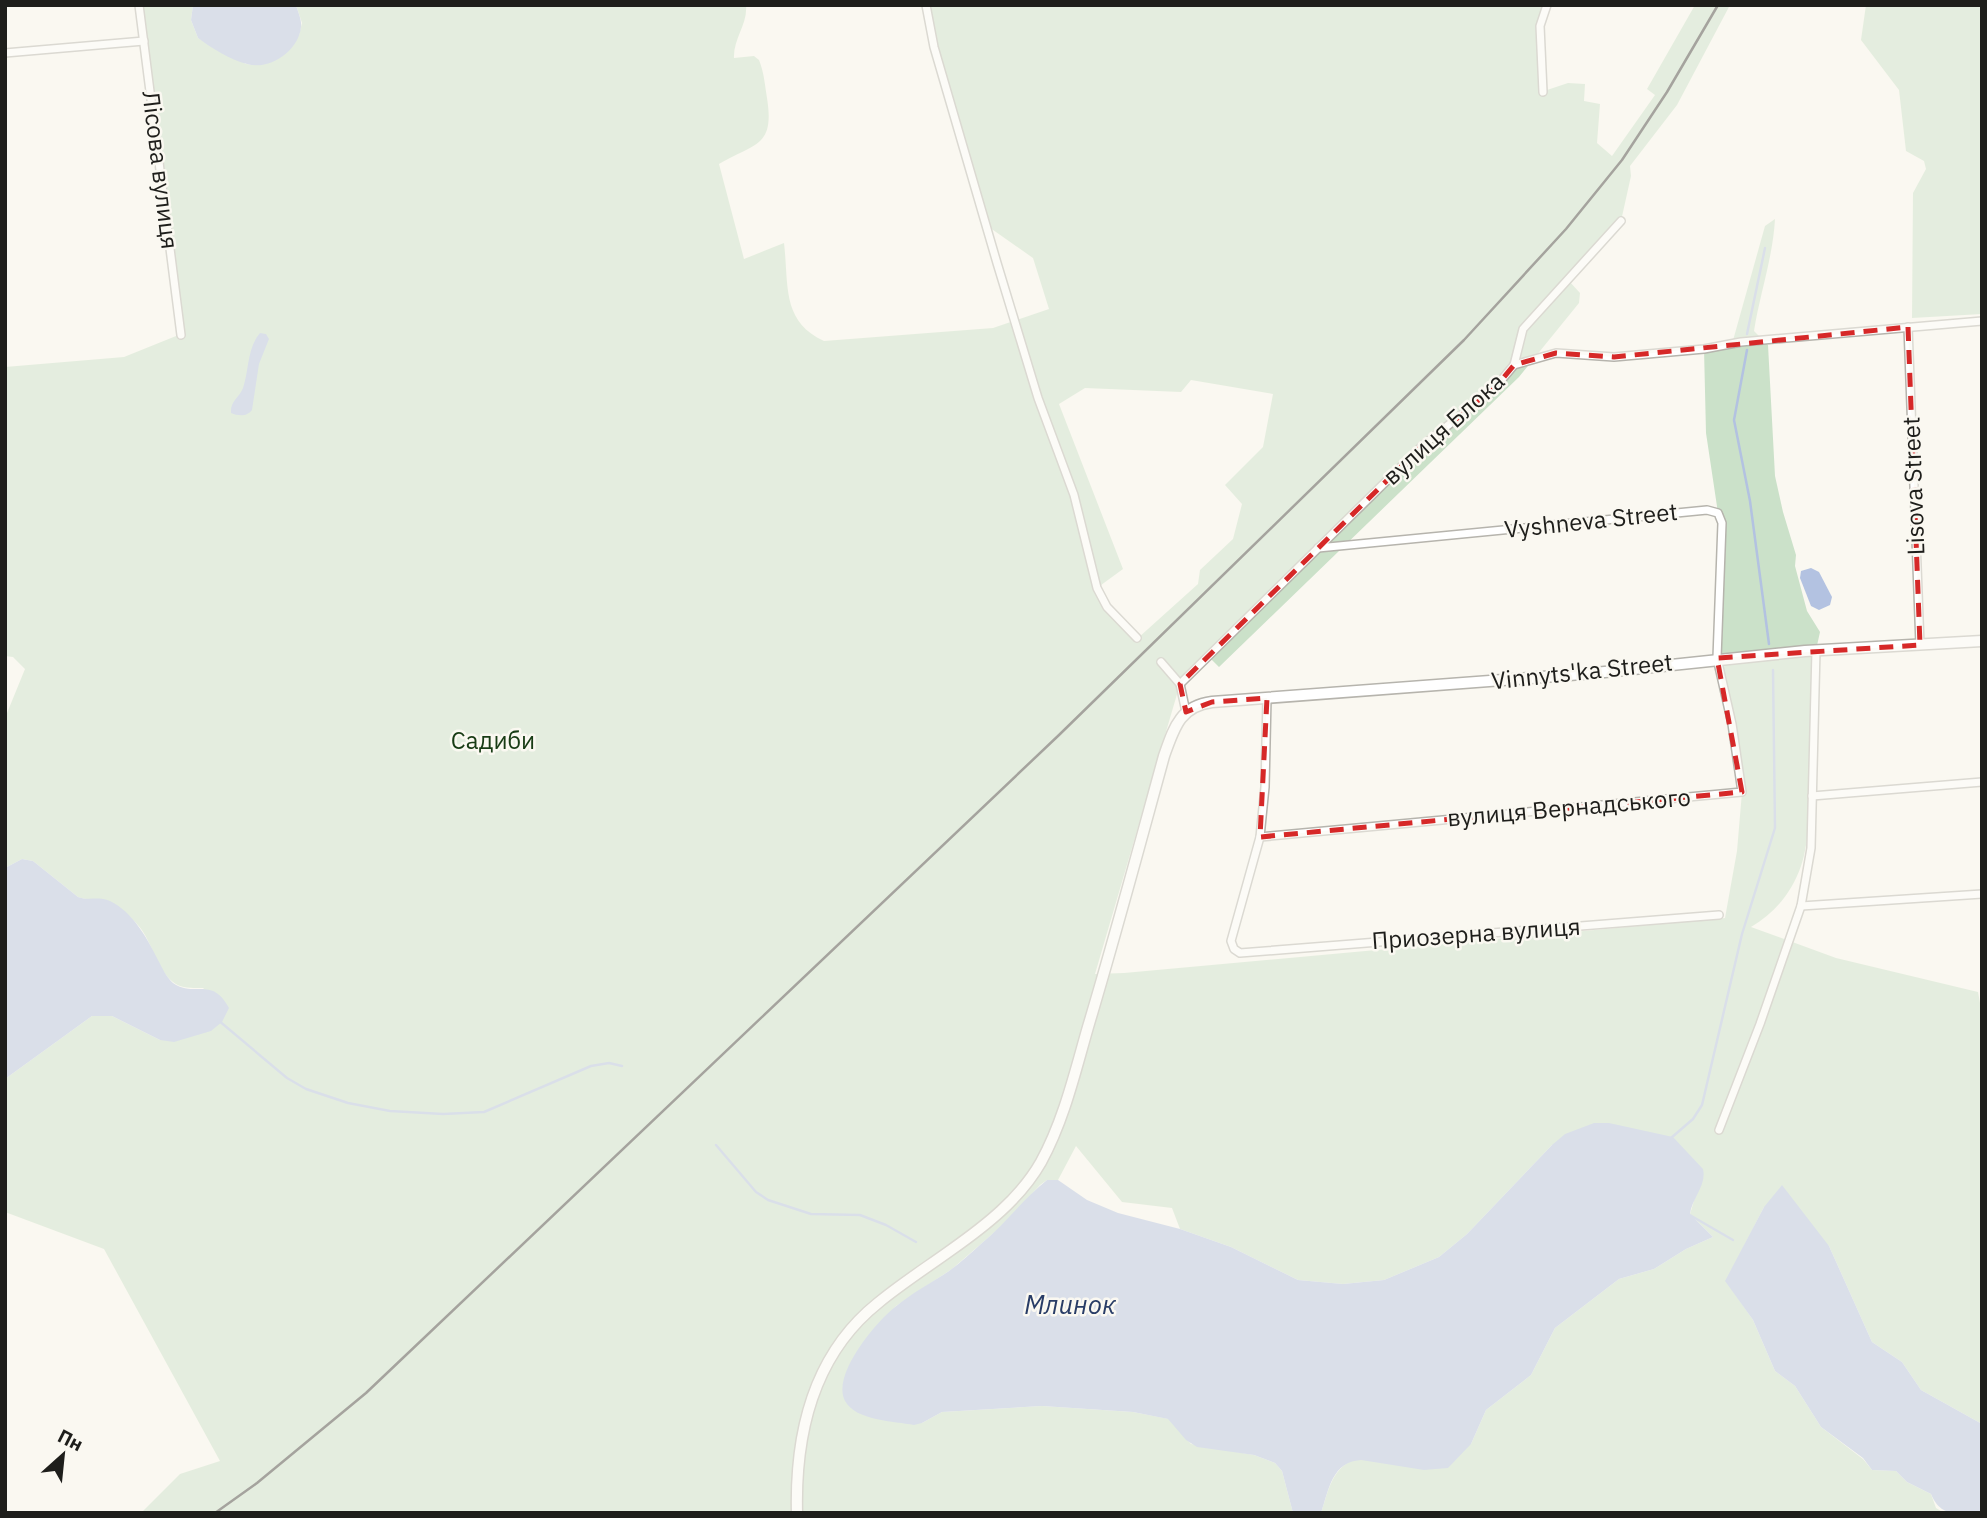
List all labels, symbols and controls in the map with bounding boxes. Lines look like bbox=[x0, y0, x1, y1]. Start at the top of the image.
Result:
street label: Лісова вулиця bbox=[135, 89, 187, 251]
street label: вулиця Блока bbox=[1376, 365, 1511, 491]
street label: Lisova Street bbox=[1895, 416, 1931, 556]
street label: Vyshneva Street bbox=[1503, 495, 1679, 545]
street label: Vinnyts'ka Street bbox=[1490, 646, 1674, 696]
park label: Садиби bbox=[451, 724, 535, 756]
street label: вулиця Вернадського bbox=[1446, 780, 1692, 834]
street label: Приозерна вулиця bbox=[1370, 910, 1581, 956]
water label: Млинок bbox=[1024, 1287, 1117, 1321]
north arrow bbox=[28, 1420, 98, 1490]
text: Пн bbox=[54, 1423, 87, 1456]

